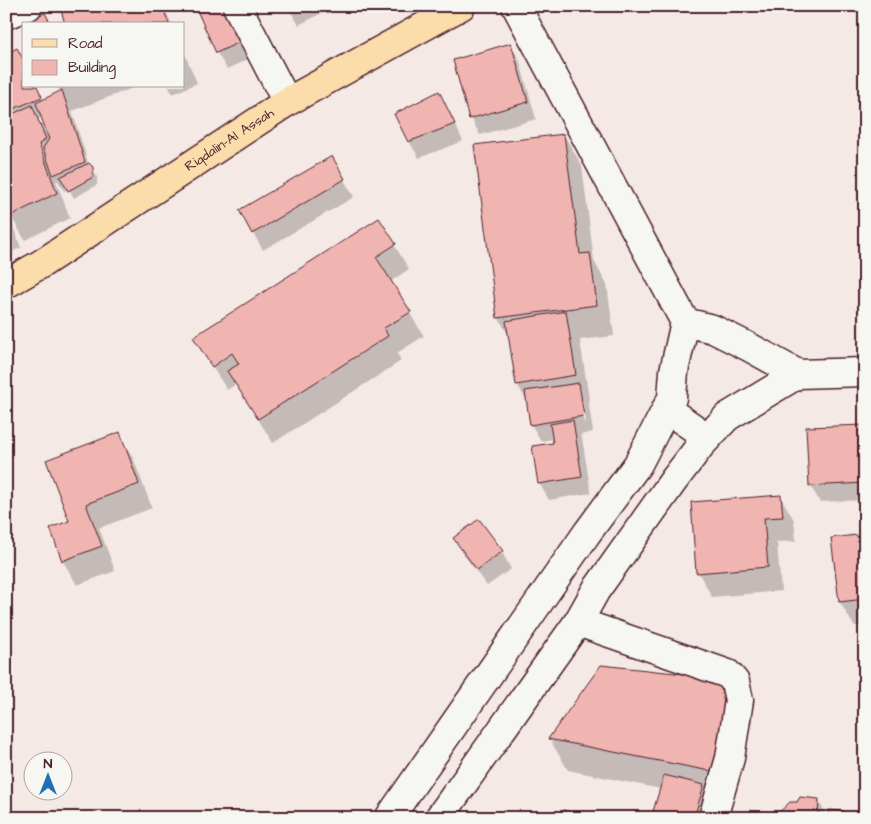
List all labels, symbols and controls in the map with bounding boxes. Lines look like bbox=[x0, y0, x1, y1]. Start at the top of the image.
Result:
legend bbox=[22, 22, 185, 88]
text: Road bbox=[68, 33, 103, 54]
text: Building bbox=[68, 57, 116, 79]
street label: Riqdalin-Al Assah bbox=[181, 103, 278, 177]
north arrow bbox=[22, 752, 72, 802]
text: N bbox=[44, 754, 53, 774]

